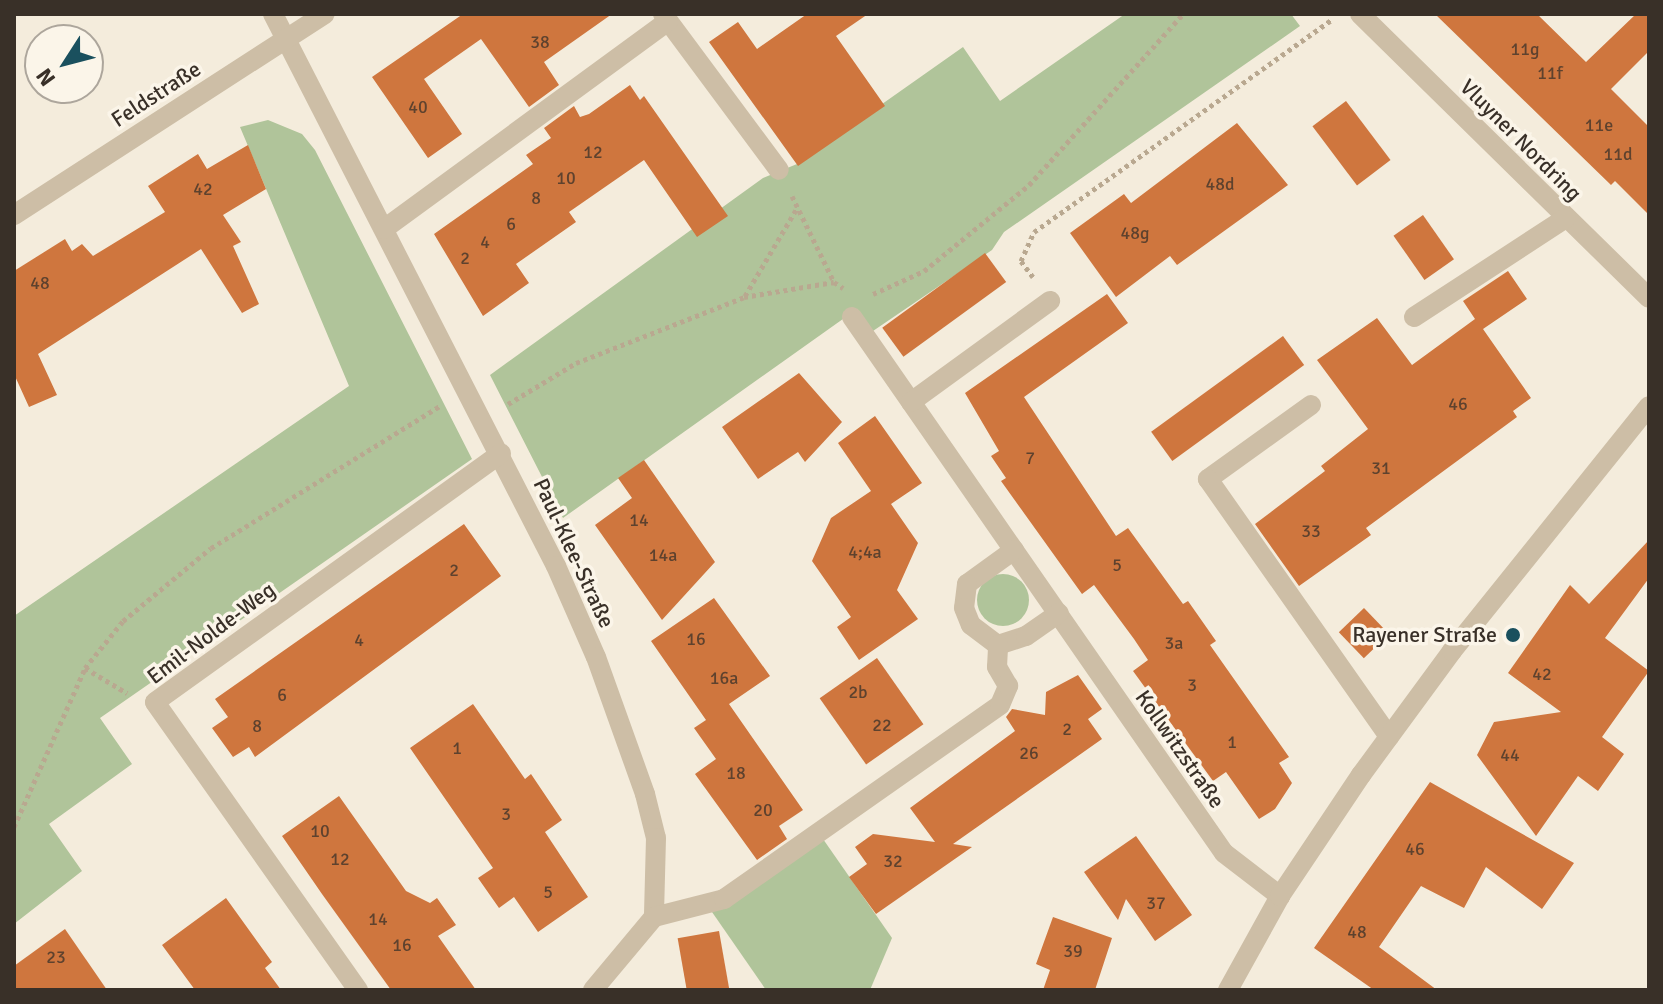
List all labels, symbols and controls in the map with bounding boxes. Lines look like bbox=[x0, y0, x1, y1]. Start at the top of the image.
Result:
north arrow bbox=[24, 24, 104, 104]
house number: 38 bbox=[530, 31, 550, 53]
house number: 11g bbox=[1511, 38, 1539, 60]
street label: Feldstraße bbox=[106, 55, 206, 133]
house number: 11f bbox=[1537, 62, 1563, 84]
text: N bbox=[30, 63, 61, 91]
street label: Vluyner Nordring bbox=[1455, 74, 1587, 206]
house number: 40 bbox=[408, 96, 428, 118]
house number: 11e bbox=[1585, 114, 1613, 136]
house number: 12 bbox=[583, 141, 603, 163]
house number: 11d bbox=[1604, 143, 1632, 165]
house number: 10 bbox=[556, 167, 576, 189]
house number: 48d bbox=[1206, 173, 1234, 195]
house number: 42 bbox=[193, 178, 213, 200]
house number: 8 bbox=[531, 187, 541, 209]
house number: 6 bbox=[506, 213, 516, 235]
house number: 48g bbox=[1121, 222, 1149, 244]
house number: 4 bbox=[480, 231, 490, 253]
house number: 2 bbox=[460, 247, 470, 269]
house number: 48 bbox=[30, 272, 50, 294]
house number: 46 bbox=[1448, 393, 1468, 415]
house number: 7 bbox=[1025, 447, 1035, 469]
house number: 31 bbox=[1371, 457, 1391, 479]
street label: Paul-Klee-Straße bbox=[528, 474, 620, 632]
house number: 14 bbox=[629, 509, 649, 531]
house number: 33 bbox=[1301, 520, 1321, 542]
house number: 4;4a bbox=[848, 541, 882, 563]
house number: 14a bbox=[649, 544, 677, 566]
house number: 5 bbox=[1112, 554, 1122, 576]
house number: 2 bbox=[449, 559, 459, 581]
street label: Emil-Nolde-Weg bbox=[142, 576, 280, 690]
place label: Rayener Straße bbox=[1352, 622, 1497, 648]
marker: Rayener Straße bbox=[1504, 626, 1522, 644]
house number: 16 bbox=[686, 628, 706, 650]
house number: 4 bbox=[354, 629, 364, 651]
house number: 3a bbox=[1165, 632, 1183, 654]
house number: 42 bbox=[1532, 663, 1552, 685]
house number: 16a bbox=[710, 667, 738, 689]
house number: 3 bbox=[1187, 674, 1197, 696]
house number: 2b bbox=[848, 681, 868, 703]
house number: 6 bbox=[277, 684, 287, 706]
street label: Kollwitzstraße bbox=[1130, 685, 1230, 813]
house number: 22 bbox=[872, 714, 892, 736]
house number: 8 bbox=[252, 715, 262, 737]
house number: 2 bbox=[1062, 718, 1072, 740]
house number: 1 bbox=[1227, 731, 1237, 753]
house number: 1 bbox=[452, 737, 462, 759]
house number: 26 bbox=[1019, 742, 1039, 764]
house number: 44 bbox=[1500, 744, 1520, 766]
house number: 18 bbox=[726, 762, 746, 784]
house number: 20 bbox=[753, 799, 773, 821]
house number: 3 bbox=[501, 803, 511, 825]
house number: 10 bbox=[310, 820, 330, 842]
house number: 46 bbox=[1405, 838, 1425, 860]
house number: 12 bbox=[330, 848, 350, 870]
house number: 32 bbox=[883, 850, 903, 872]
house number: 5 bbox=[543, 881, 553, 903]
house number: 37 bbox=[1146, 892, 1166, 914]
house number: 14 bbox=[368, 908, 388, 930]
house number: 48 bbox=[1347, 921, 1367, 943]
house number: 16 bbox=[392, 934, 412, 956]
house number: 39 bbox=[1063, 940, 1083, 962]
house number: 23 bbox=[46, 946, 66, 968]

